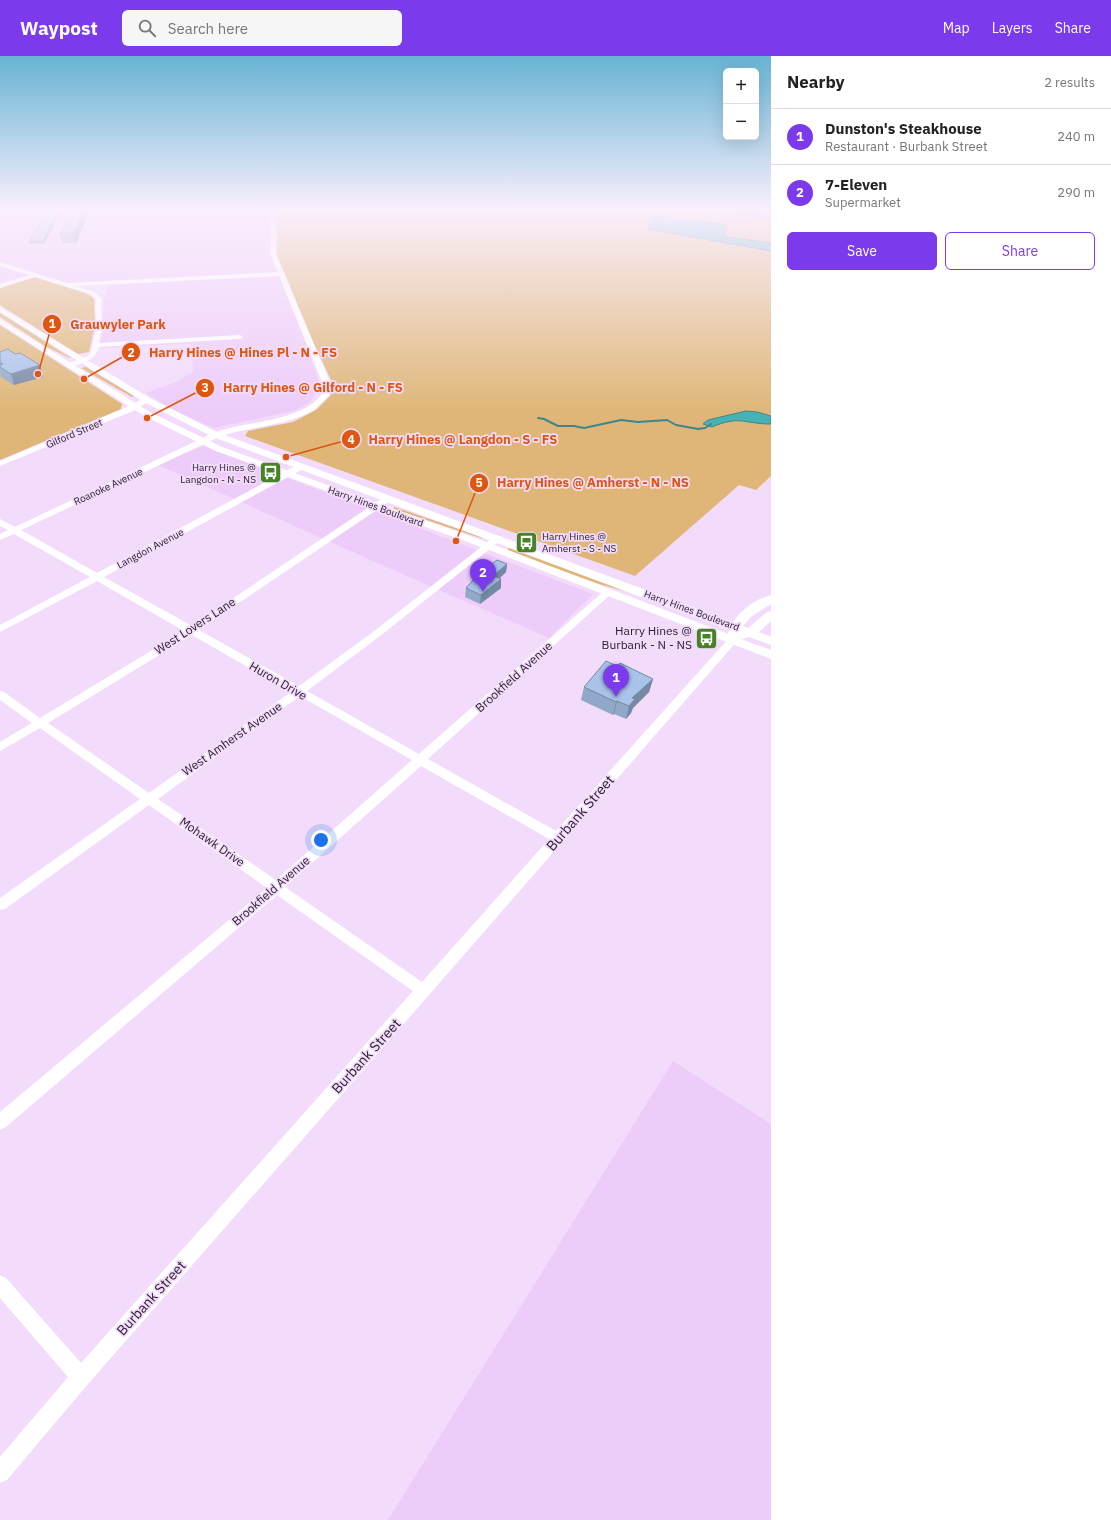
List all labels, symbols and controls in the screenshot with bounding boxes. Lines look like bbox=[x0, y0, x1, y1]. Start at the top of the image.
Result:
search box bbox=[122, 10, 402, 46]
text: Waypost bbox=[20, 16, 98, 40]
icon: search bbox=[136, 17, 158, 39]
text: Search here bbox=[168, 19, 248, 38]
text: Map bbox=[943, 19, 970, 37]
text: Layers bbox=[992, 19, 1033, 37]
text: Share bbox=[1055, 19, 1091, 37]
map controls bbox=[723, 68, 759, 140]
button: + bbox=[723, 68, 759, 104]
text: Nearby bbox=[787, 71, 845, 93]
text: 2 results bbox=[1044, 74, 1095, 91]
button: − bbox=[723, 104, 759, 140]
text: Dunston's Steakhouse bbox=[825, 119, 982, 138]
text: 1 bbox=[796, 128, 804, 145]
text: 240 m bbox=[1057, 128, 1095, 145]
text: Restaurant · Burbank Street bbox=[825, 138, 987, 155]
text: 7-Eleven bbox=[825, 175, 887, 194]
text: 2 bbox=[796, 184, 804, 201]
text: 290 m bbox=[1057, 184, 1095, 201]
text: Supermarket bbox=[825, 194, 901, 211]
button: Save bbox=[787, 232, 937, 270]
button: Share bbox=[945, 232, 1095, 270]
callout: Grauwyler Park bbox=[42, 311, 174, 336]
text: 1 bbox=[48, 316, 56, 331]
text: Grauwyler Park bbox=[70, 316, 166, 333]
callout: Harry Hines @ Hines Pl - N - FS bbox=[121, 340, 345, 365]
text: Harry Hines @ Hines Pl - N - FS bbox=[149, 344, 337, 361]
text: 2 bbox=[127, 345, 135, 360]
callout: Harry Hines @ Gilford - N - FS bbox=[195, 375, 411, 400]
text: Harry Hines @ Gilford - N - FS bbox=[223, 379, 403, 396]
text: 3 bbox=[201, 380, 209, 395]
street label: Gilford Street bbox=[44, 416, 105, 451]
callout: Harry Hines @ Langdon - S - FS bbox=[341, 427, 566, 452]
text: Harry Hines @ Langdon - S - FS bbox=[369, 431, 557, 448]
text: 4 bbox=[347, 432, 355, 447]
bus stop icon: Harry Hines @ Langdon - N - NS bbox=[258, 460, 284, 486]
place label: Harry Hines @ Langdon - N - NS bbox=[180, 461, 256, 486]
street label: Roanoke Avenue bbox=[72, 465, 145, 508]
callout: Harry Hines @ Amherst - N - NS bbox=[469, 470, 697, 495]
text: Harry Hines @ Amherst - N - NS bbox=[497, 474, 689, 491]
text: 5 bbox=[475, 475, 483, 490]
street label: Harry Hines Boulevard bbox=[326, 483, 425, 530]
street label: Langdon Avenue bbox=[114, 525, 186, 572]
bus stop icon: Harry Hines @ Amherst - S - NS bbox=[513, 529, 539, 555]
place label: Harry Hines @ Amherst - S - NS bbox=[542, 530, 617, 555]
pin: 2 bbox=[470, 559, 496, 592]
street label: Harry Hines Boulevard bbox=[642, 587, 741, 634]
street label: West Lovers Lane bbox=[151, 594, 238, 657]
place label: Harry Hines @ Burbank - N - NS bbox=[602, 623, 692, 652]
bus stop icon: Harry Hines @ Burbank - N - NS bbox=[694, 625, 720, 651]
street label: Brookfield Avenue bbox=[472, 638, 556, 715]
street label: Huron Drive bbox=[247, 658, 310, 703]
pin: 1 bbox=[603, 664, 629, 697]
street label: West Amherst Avenue bbox=[179, 698, 285, 779]
street label: Burbank Street bbox=[542, 771, 618, 855]
street label: Mohawk Drive bbox=[177, 814, 248, 870]
your location bbox=[311, 830, 331, 850]
street label: Brookfield Avenue bbox=[229, 852, 313, 929]
street label: Burbank Street bbox=[328, 1015, 404, 1097]
street label: Burbank Street bbox=[113, 1257, 189, 1339]

